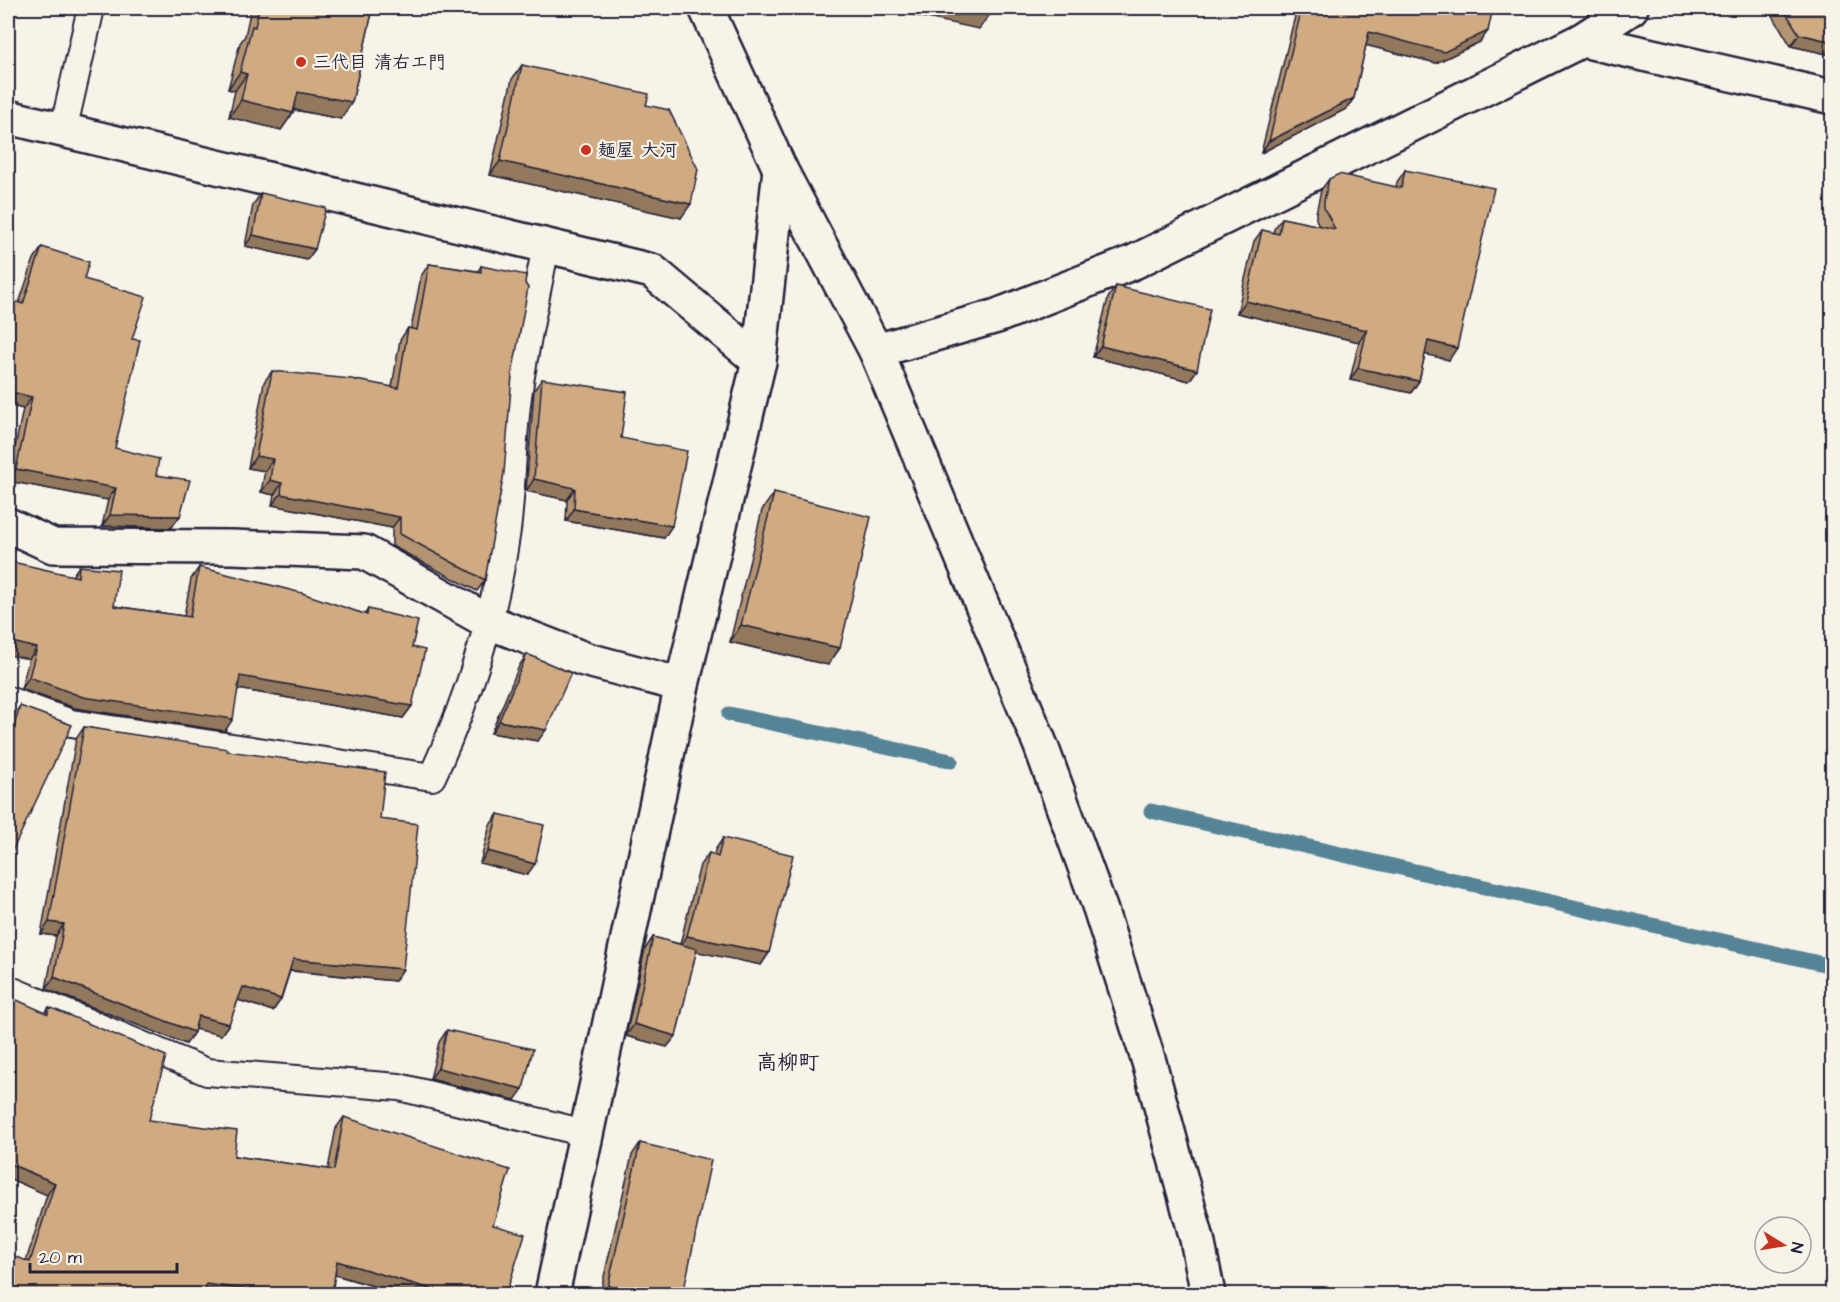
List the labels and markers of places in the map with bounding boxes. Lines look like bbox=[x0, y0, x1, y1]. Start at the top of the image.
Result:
place label: 三代目 清右エ門 bbox=[313, 50, 446, 75]
marker: 三代目 清右エ門 bbox=[294, 55, 308, 69]
place label: 麺屋 大河 bbox=[598, 138, 677, 163]
marker: 麺屋 大河 bbox=[579, 143, 593, 157]

